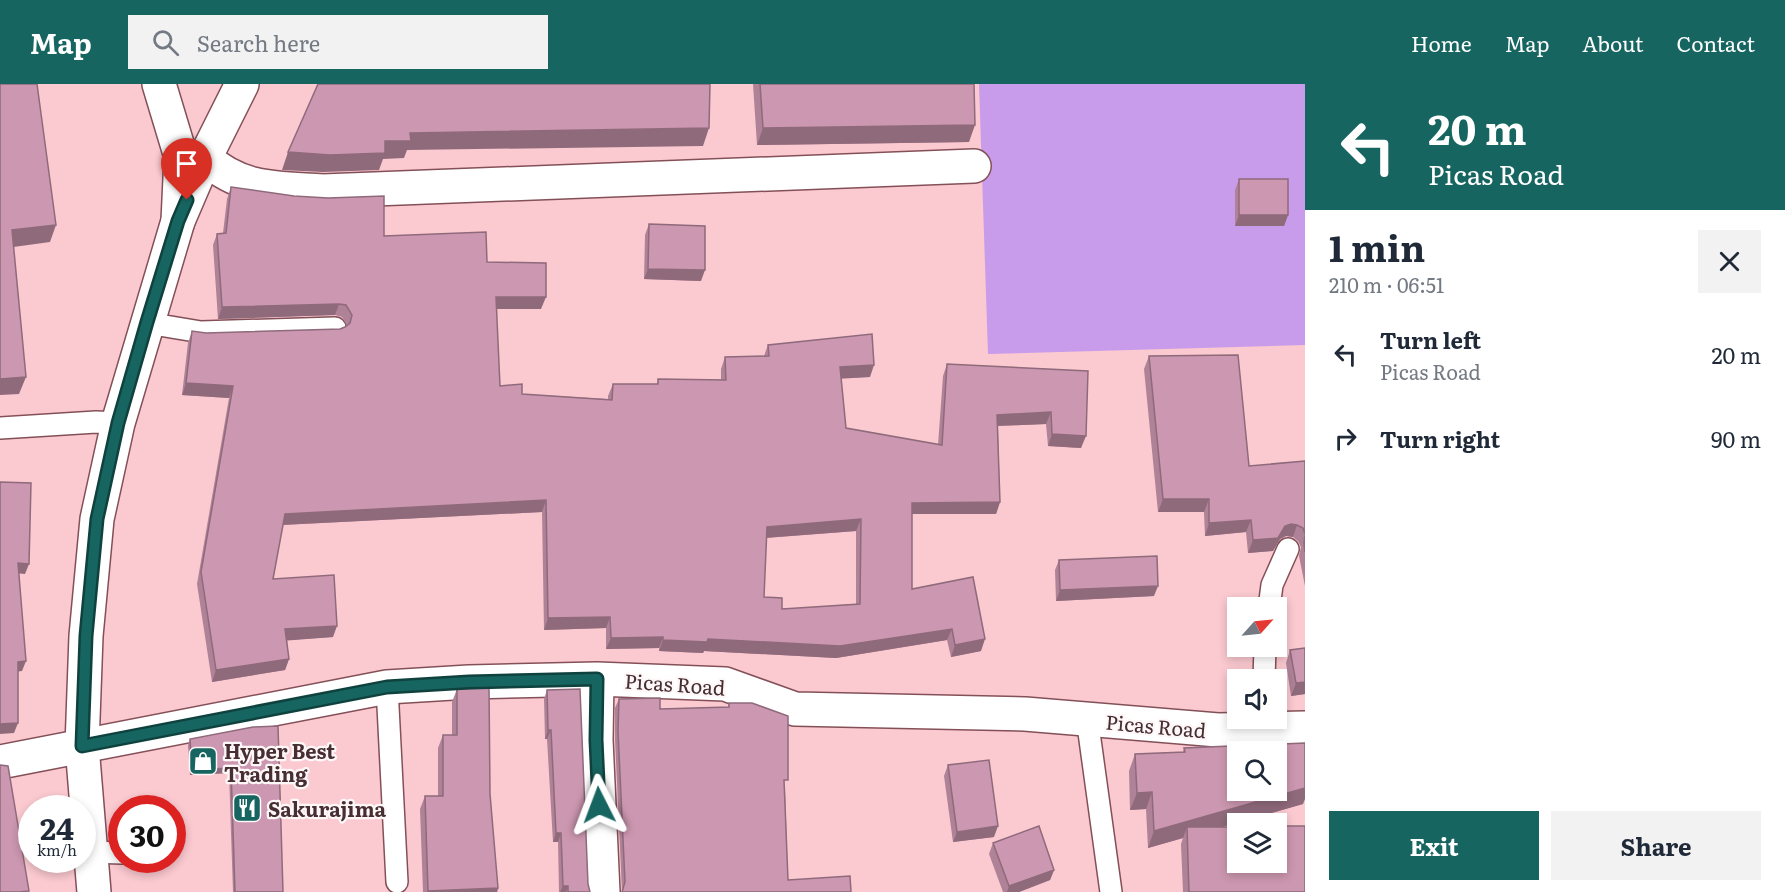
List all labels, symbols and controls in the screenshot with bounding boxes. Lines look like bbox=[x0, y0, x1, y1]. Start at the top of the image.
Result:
search box bbox=[128, 15, 548, 69]
text: Map bbox=[30, 21, 92, 63]
icon: search bbox=[149, 26, 182, 59]
text: Search here bbox=[197, 26, 320, 59]
text: Home bbox=[1411, 27, 1472, 58]
text: Map bbox=[1505, 27, 1549, 58]
text: About bbox=[1582, 27, 1644, 58]
text: Contact bbox=[1677, 27, 1755, 58]
text: 20 m bbox=[1428, 96, 1527, 158]
icon: left bbox=[1329, 108, 1407, 186]
pin bbox=[161, 138, 212, 200]
icon: arrive bbox=[170, 147, 203, 180]
text: Picas Road bbox=[1428, 153, 1564, 193]
text: 1 min bbox=[1329, 220, 1425, 273]
button: close bbox=[1698, 230, 1761, 293]
text: 210 m · 06:51 bbox=[1329, 269, 1444, 299]
text: Turn left bbox=[1380, 323, 1481, 356]
icon: left bbox=[1329, 338, 1362, 371]
text: 20 m bbox=[1711, 338, 1761, 371]
text: Picas Road bbox=[1380, 356, 1481, 386]
icon: right bbox=[1329, 422, 1362, 455]
text: Turn right bbox=[1380, 422, 1500, 455]
text: 90 m bbox=[1711, 422, 1761, 455]
north arrow bbox=[1227, 597, 1287, 657]
map controls bbox=[1227, 597, 1287, 873]
street label: Picas Road bbox=[624, 665, 726, 701]
button: sound bbox=[1227, 669, 1287, 729]
street label: Picas Road bbox=[1104, 706, 1208, 744]
place label: Hyper Best Trading bbox=[224, 735, 335, 788]
button: search bbox=[1227, 741, 1287, 801]
shop icon: Hyper Best Trading bbox=[187, 745, 219, 777]
position arrow bbox=[567, 773, 631, 837]
restaurant icon: Sakurajima bbox=[231, 792, 263, 824]
place label: Sakurajima bbox=[268, 793, 387, 823]
speed limit sign: 30 bbox=[108, 795, 186, 873]
text: 24 bbox=[40, 805, 74, 849]
button: Exit bbox=[1329, 811, 1539, 880]
button: Share bbox=[1551, 811, 1761, 880]
button: layers bbox=[1227, 813, 1287, 873]
text: km/h bbox=[37, 838, 77, 861]

